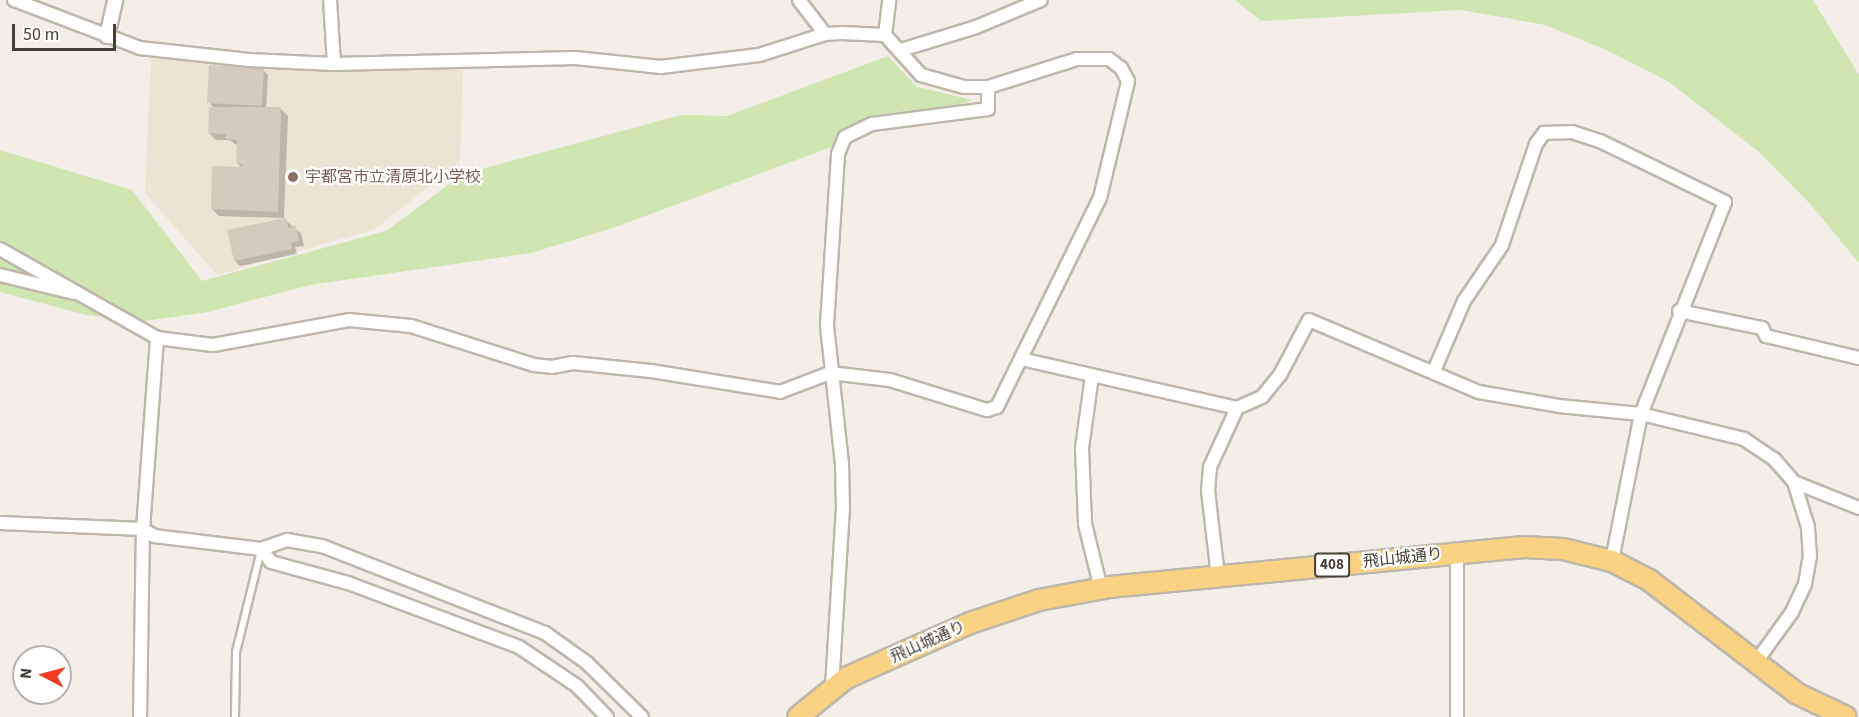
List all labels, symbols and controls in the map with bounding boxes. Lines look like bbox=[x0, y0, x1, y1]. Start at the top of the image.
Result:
scale bar bbox=[15, 12, 118, 50]
text: 50 m bbox=[23, 22, 59, 47]
place label: 宇都宮市立清原北小学校 bbox=[305, 167, 481, 187]
marker: 宇都宮市立清原北小学校 bbox=[286, 170, 300, 184]
street label: 飛山城通り bbox=[1362, 544, 1444, 572]
road number: 408 bbox=[1314, 553, 1350, 577]
street label: 飛山城通り bbox=[888, 617, 968, 667]
north arrow bbox=[12, 645, 72, 705]
text: N bbox=[15, 667, 38, 680]

